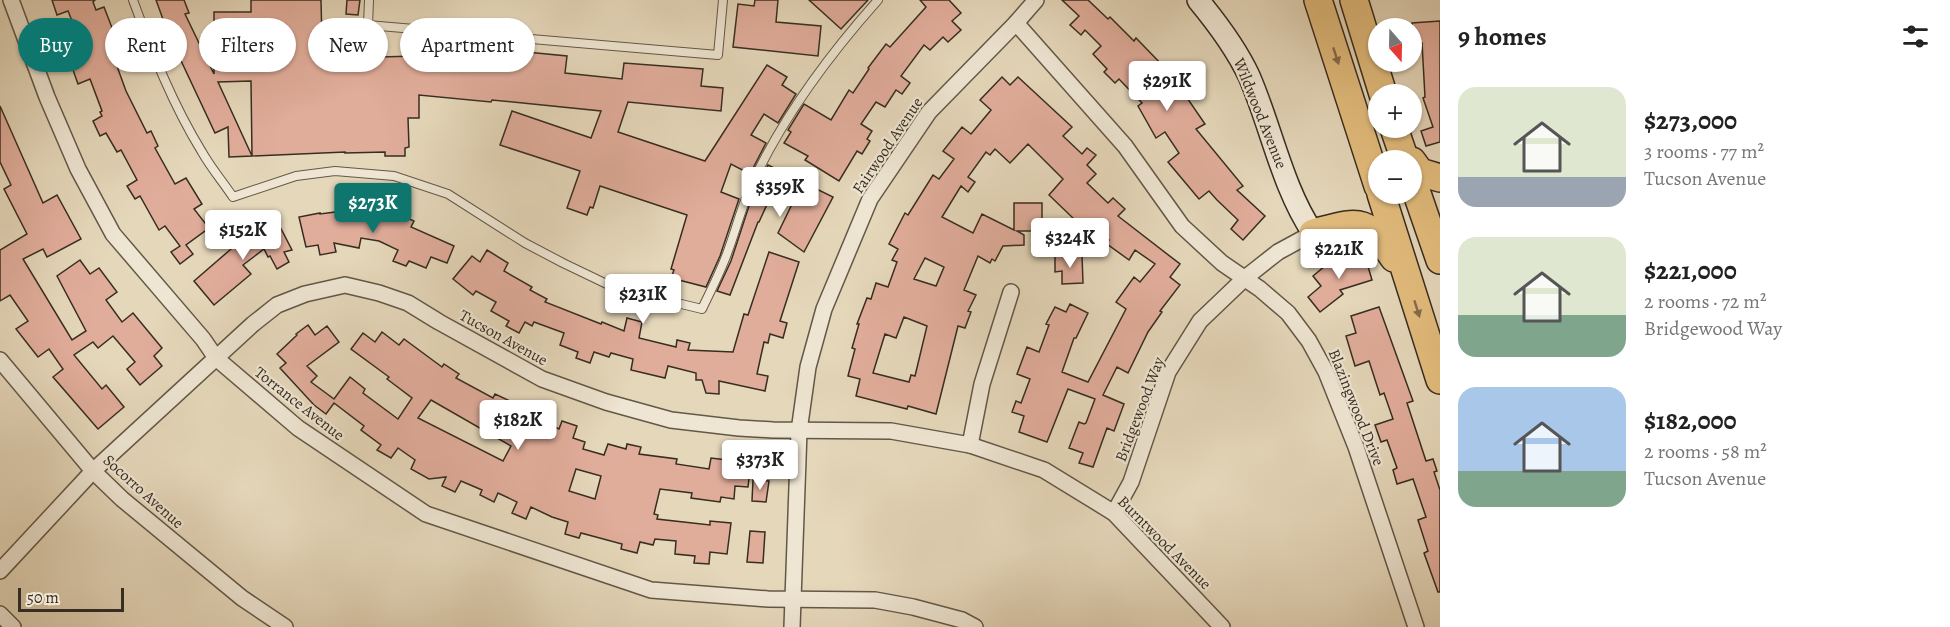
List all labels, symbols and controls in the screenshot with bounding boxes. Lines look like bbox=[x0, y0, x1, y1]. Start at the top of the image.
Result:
chip: Buy bbox=[18, 18, 93, 72]
chip: Rent bbox=[105, 18, 187, 72]
chip: Filters bbox=[199, 18, 296, 72]
chip: New bbox=[308, 18, 388, 72]
chip: Apartment bbox=[400, 18, 535, 72]
north arrow bbox=[1368, 18, 1422, 72]
map controls bbox=[1368, 18, 1422, 204]
text: 9 homes bbox=[1458, 19, 1547, 54]
icon: filters bbox=[1899, 20, 1932, 53]
one-way arrow bbox=[1332, 47, 1342, 65]
street label: Wildwood Avenue bbox=[1227, 54, 1292, 172]
pin: $291K bbox=[1125, 61, 1209, 112]
text: $291K bbox=[1143, 67, 1191, 94]
button: + bbox=[1368, 84, 1422, 138]
street label: Fairwood Avenue bbox=[847, 93, 928, 198]
text: $273,000 bbox=[1644, 103, 1737, 138]
icon: home bbox=[1506, 111, 1578, 183]
text: 3 rooms · 77 m² bbox=[1644, 138, 1764, 165]
button: − bbox=[1368, 150, 1422, 204]
text: Tucson Avenue bbox=[1644, 165, 1766, 192]
pin: $359K bbox=[738, 167, 822, 218]
text: $359K bbox=[756, 173, 804, 200]
pin: $273K bbox=[331, 183, 415, 234]
text: $273K bbox=[348, 189, 398, 216]
pin: $152K bbox=[201, 210, 285, 261]
text: $152K bbox=[219, 216, 267, 243]
pin: $324K bbox=[1028, 218, 1112, 269]
text: $324K bbox=[1045, 224, 1095, 251]
pin: $221K bbox=[1297, 229, 1381, 280]
text: $221K bbox=[1315, 235, 1363, 262]
text: $221,000 bbox=[1644, 253, 1737, 288]
icon: home bbox=[1506, 261, 1578, 333]
pin: $231K bbox=[601, 274, 685, 325]
text: $231K bbox=[619, 280, 667, 307]
text: 2 rooms · 72 m² bbox=[1644, 288, 1766, 315]
one-way arrow bbox=[1413, 301, 1422, 319]
street label: Tucson Avenue bbox=[455, 305, 552, 371]
text: Bridgewood Way bbox=[1644, 315, 1782, 342]
street label: Blazingwood Drive bbox=[1323, 346, 1390, 469]
street label: Bridgewood Way bbox=[1110, 353, 1170, 465]
street label: Torrance Avenue bbox=[250, 362, 349, 446]
pin: $182K bbox=[476, 400, 560, 451]
text: $182,000 bbox=[1644, 403, 1737, 438]
text: $182K bbox=[494, 406, 542, 433]
icon: home bbox=[1506, 411, 1578, 483]
text: 2 rooms · 58 m² bbox=[1644, 438, 1767, 465]
pin: $373K bbox=[718, 440, 802, 491]
text: $373K bbox=[736, 446, 784, 473]
street label: Socorro Avenue bbox=[98, 450, 188, 534]
text: Tucson Avenue bbox=[1644, 465, 1766, 492]
street label: Burntwood Avenue bbox=[1112, 491, 1216, 595]
scale bar bbox=[18, 585, 124, 612]
text: 50 m bbox=[27, 587, 59, 609]

